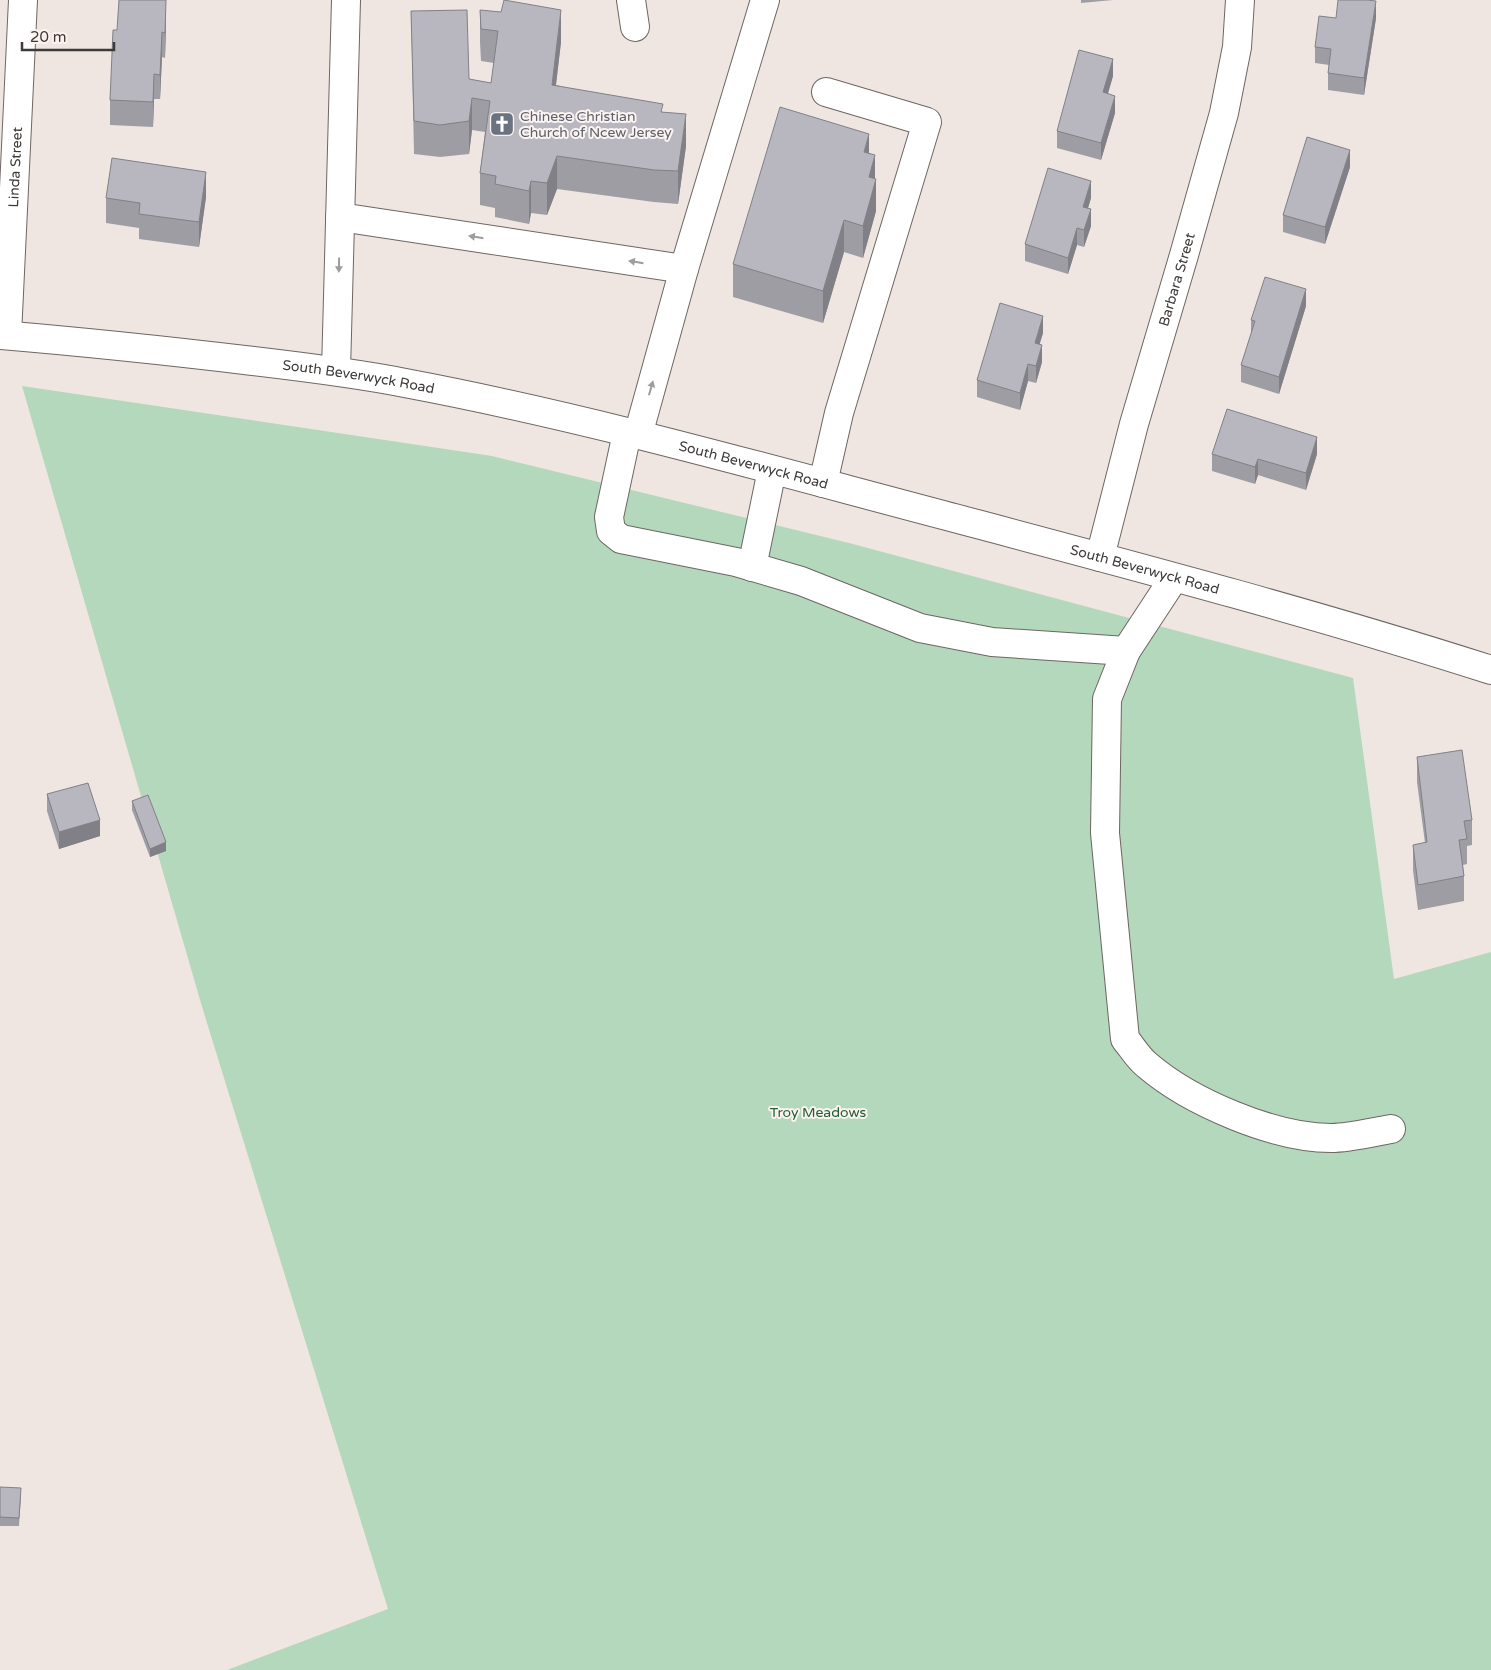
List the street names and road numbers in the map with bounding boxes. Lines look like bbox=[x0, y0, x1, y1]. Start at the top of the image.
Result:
street label: Linda Street bbox=[5, 126, 26, 208]
street label: Barbara Street bbox=[1155, 230, 1199, 328]
street label: South Beverwyck Road bbox=[281, 357, 436, 397]
street label: South Beverwyck Road bbox=[677, 437, 830, 493]
street label: South Beverwyck Road bbox=[1068, 541, 1221, 598]

